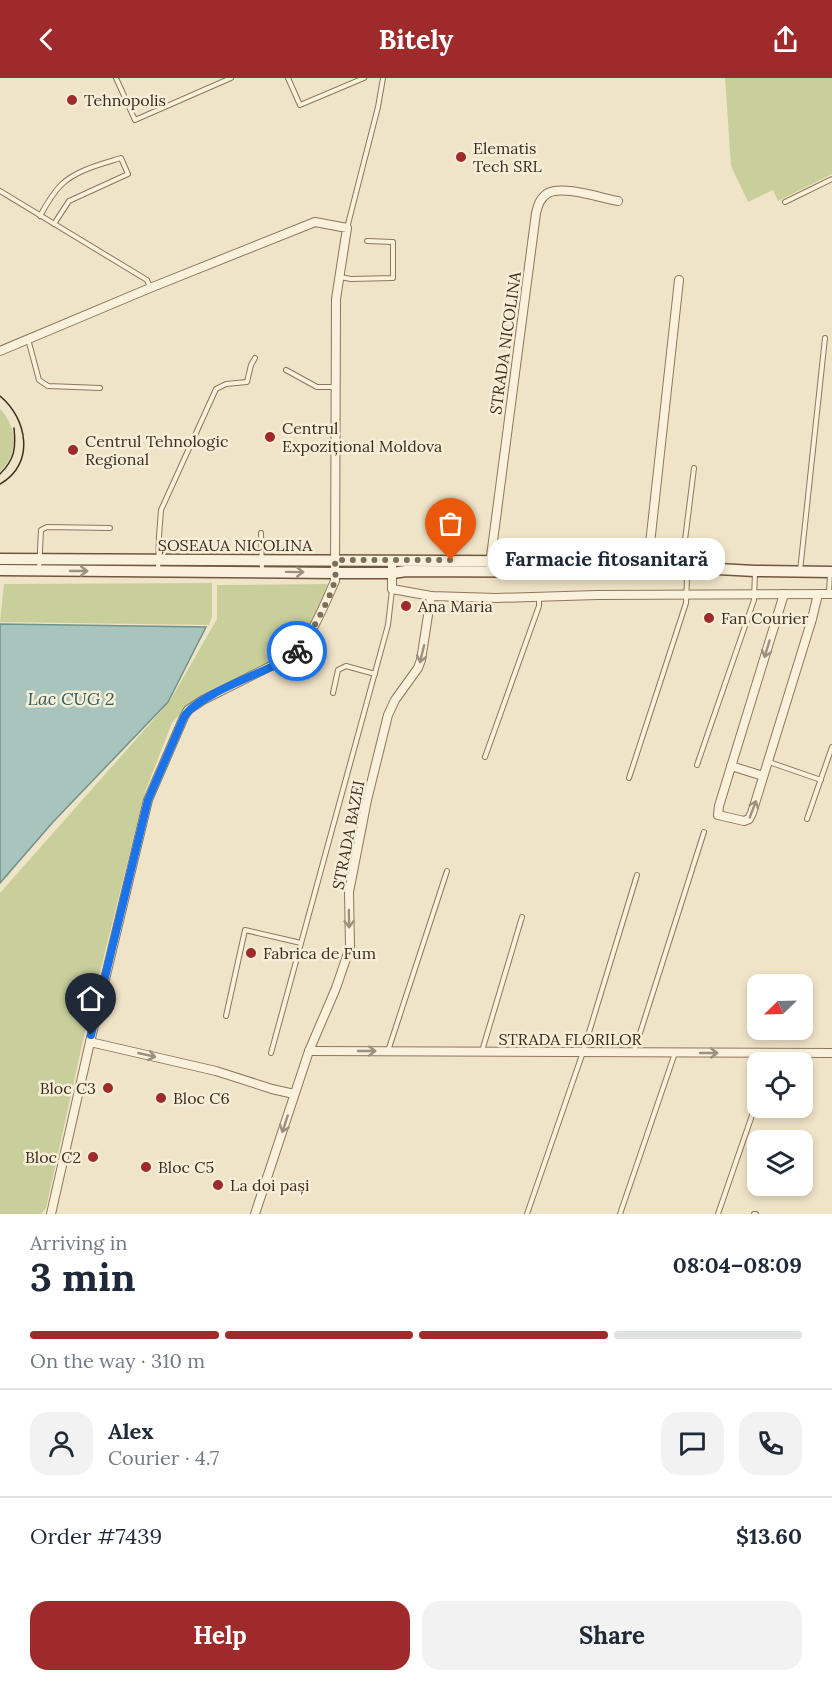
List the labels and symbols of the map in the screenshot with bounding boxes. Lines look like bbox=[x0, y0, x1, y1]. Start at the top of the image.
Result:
place label: Tehnopolis bbox=[84, 90, 166, 110]
marker: Tehnopolis bbox=[65, 93, 79, 107]
place label: Elematis Tech SRL bbox=[473, 138, 542, 176]
marker: Elematis Tech SRL bbox=[454, 150, 468, 164]
street label: STRADA NICOLINA bbox=[485, 269, 525, 416]
place label: Centrul Expozițional Moldova bbox=[282, 418, 442, 456]
marker: Centrul Expozițional Moldova bbox=[263, 430, 277, 444]
place label: Centrul Tehnologic Regional bbox=[85, 431, 228, 469]
marker: Centrul Tehnologic Regional bbox=[66, 443, 80, 457]
pin bbox=[425, 498, 476, 560]
street label: ȘOSEAUA NICOLINA bbox=[158, 535, 313, 555]
callout: Farmacie fitosanitară bbox=[487, 539, 724, 581]
one-way arrow bbox=[69, 565, 89, 577]
one-way arrow bbox=[285, 566, 305, 578]
place label: Ana Maria bbox=[417, 596, 493, 616]
marker: Ana Maria bbox=[399, 599, 413, 613]
place label: Fan Courier bbox=[721, 608, 808, 628]
marker: Fan Courier bbox=[702, 611, 716, 625]
courier bbox=[267, 621, 327, 681]
one-way arrow bbox=[761, 639, 772, 658]
one-way arrow bbox=[415, 644, 427, 663]
water label: Lac CUG 2 bbox=[28, 687, 114, 710]
street label: STRADA BAZEI bbox=[328, 779, 368, 891]
one-way arrow bbox=[748, 800, 759, 819]
one-way arrow bbox=[343, 909, 355, 929]
place label: Fabrica de Fum bbox=[263, 943, 376, 963]
marker: Fabrica de Fum bbox=[244, 946, 258, 960]
pin bbox=[65, 973, 116, 1035]
north arrow bbox=[747, 974, 813, 1040]
street label: STRADA FLORILOR bbox=[498, 1029, 643, 1049]
one-way arrow bbox=[357, 1045, 377, 1057]
one-way arrow bbox=[699, 1047, 719, 1059]
one-way arrow bbox=[136, 1050, 156, 1061]
place label: Bloc C3 bbox=[40, 1078, 96, 1098]
marker: Bloc C3 bbox=[101, 1081, 115, 1095]
place label: Bloc C6 bbox=[173, 1088, 230, 1108]
marker: Bloc C6 bbox=[154, 1091, 168, 1105]
one-way arrow bbox=[278, 1114, 289, 1133]
place label: Bloc C2 bbox=[25, 1147, 81, 1167]
marker: Bloc C2 bbox=[86, 1150, 100, 1164]
place label: Bloc C5 bbox=[158, 1157, 214, 1177]
marker: Bloc C5 bbox=[139, 1160, 153, 1174]
place label: La doi pași bbox=[230, 1175, 309, 1195]
marker: La doi pași bbox=[211, 1178, 225, 1192]

